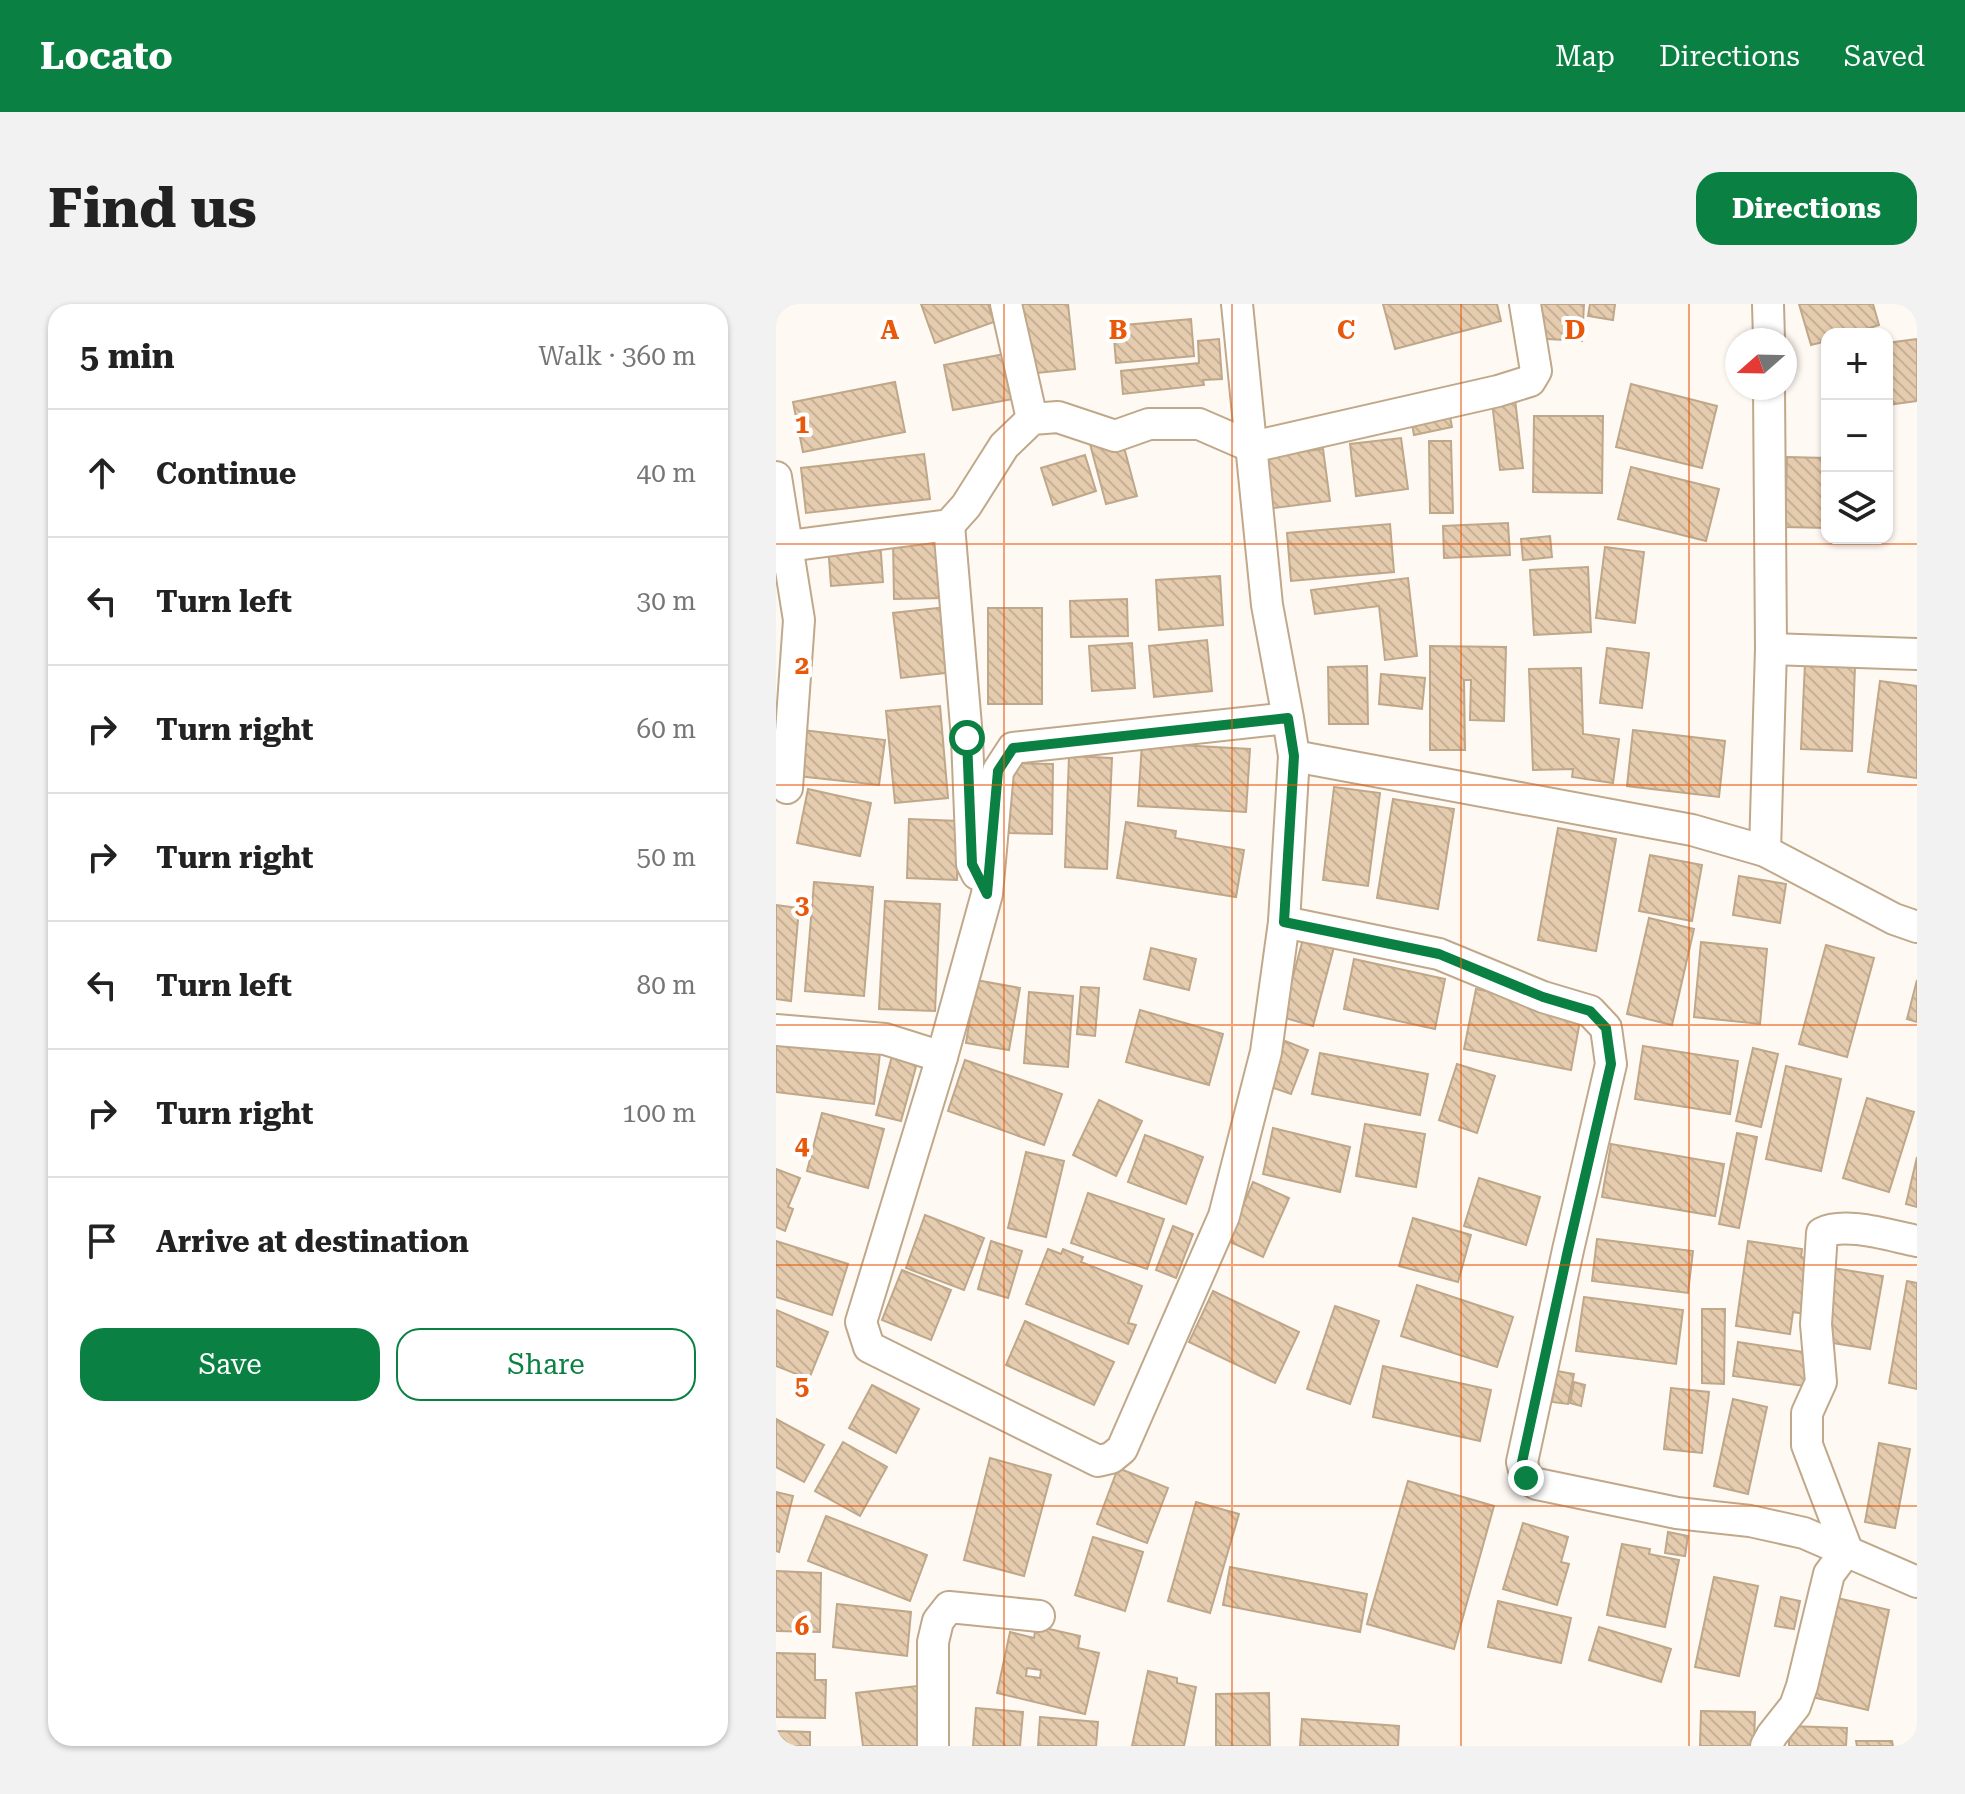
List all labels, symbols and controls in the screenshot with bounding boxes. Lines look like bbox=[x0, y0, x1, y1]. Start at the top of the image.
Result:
text: Locato bbox=[40, 34, 173, 78]
text: Map bbox=[1555, 40, 1615, 73]
text: Directions bbox=[1659, 40, 1800, 73]
text: Saved bbox=[1844, 40, 1925, 73]
button: Directions bbox=[1696, 172, 1917, 245]
text: Find us bbox=[48, 175, 257, 241]
text: A bbox=[881, 315, 900, 345]
text: B bbox=[1109, 315, 1127, 345]
text: C bbox=[1337, 315, 1355, 345]
text: D bbox=[1565, 315, 1585, 345]
north arrow bbox=[1725, 328, 1797, 400]
map controls bbox=[1821, 328, 1893, 544]
button: + bbox=[1821, 328, 1893, 400]
text: 5 min bbox=[80, 336, 175, 376]
text: Walk · 360 m bbox=[538, 341, 696, 371]
button: − bbox=[1821, 400, 1893, 472]
text: 1 bbox=[795, 409, 809, 439]
icon: ahead bbox=[80, 451, 124, 495]
text: Continue bbox=[156, 456, 296, 491]
text: 40 m bbox=[637, 458, 696, 488]
button: layers bbox=[1821, 472, 1893, 544]
icon: left bbox=[80, 579, 124, 623]
text: Turn left bbox=[156, 584, 292, 619]
text: 30 m bbox=[637, 586, 696, 616]
text: 2 bbox=[795, 650, 809, 680]
icon: right bbox=[80, 707, 124, 751]
text: Turn right bbox=[156, 712, 313, 747]
text: 60 m bbox=[637, 714, 696, 744]
route start bbox=[949, 720, 985, 756]
icon: right bbox=[80, 835, 124, 879]
text: Turn right bbox=[156, 840, 313, 875]
text: 50 m bbox=[637, 842, 696, 872]
text: 3 bbox=[795, 890, 809, 920]
icon: left bbox=[80, 963, 124, 1007]
text: Turn left bbox=[156, 968, 292, 1003]
text: 80 m bbox=[637, 970, 696, 1000]
icon: right bbox=[80, 1091, 124, 1135]
text: Turn right bbox=[156, 1096, 313, 1131]
text: 100 m bbox=[622, 1098, 696, 1128]
text: 4 bbox=[795, 1130, 810, 1160]
icon: arrive bbox=[80, 1219, 124, 1263]
text: Arrive at destination bbox=[156, 1224, 469, 1259]
button: Save bbox=[80, 1328, 380, 1401]
button: Share bbox=[396, 1328, 696, 1401]
text: 5 bbox=[795, 1371, 809, 1401]
route end bbox=[1508, 1460, 1544, 1496]
text: 6 bbox=[795, 1611, 809, 1641]

